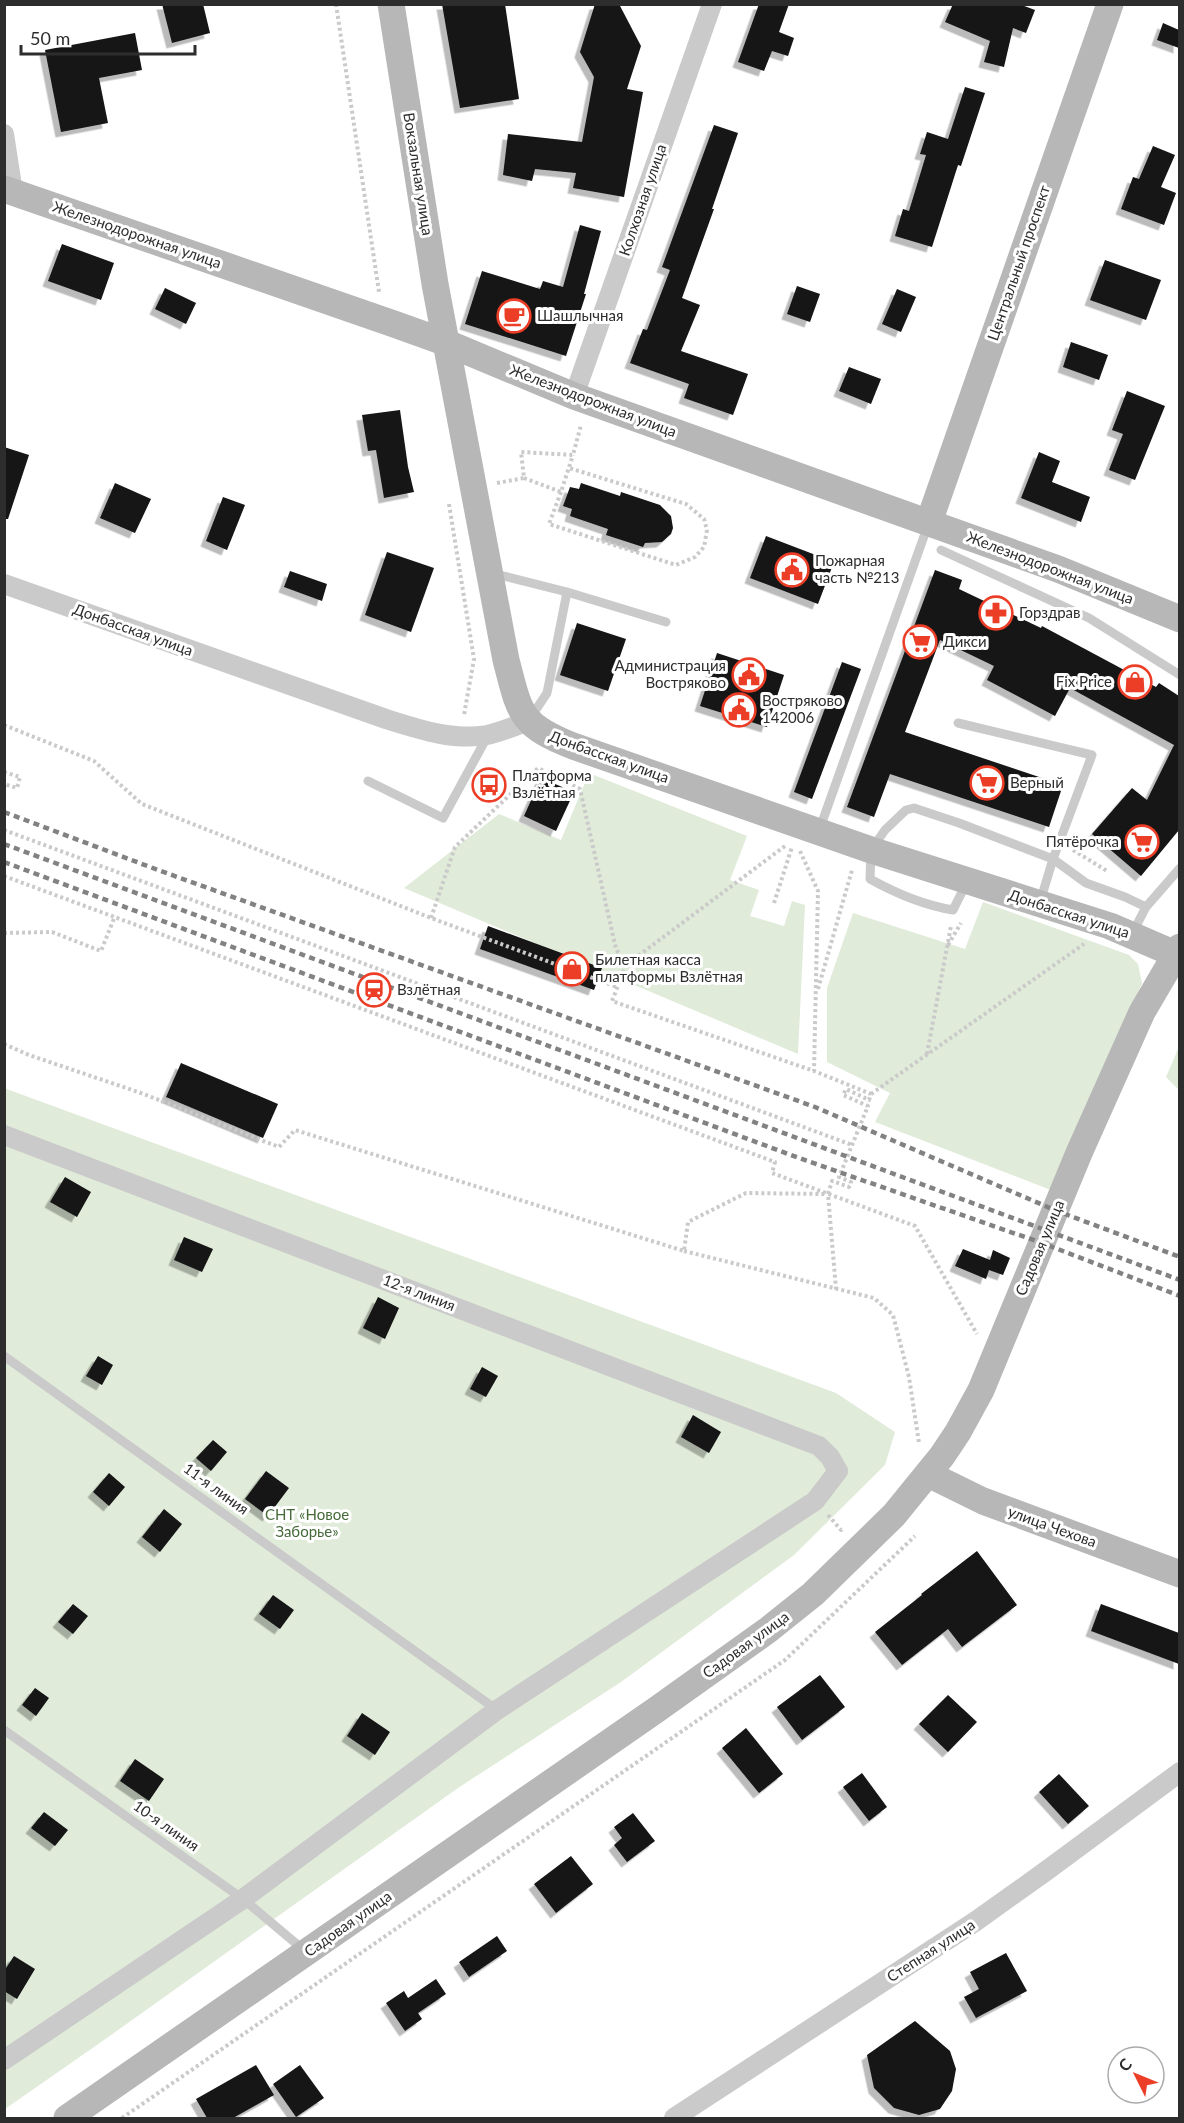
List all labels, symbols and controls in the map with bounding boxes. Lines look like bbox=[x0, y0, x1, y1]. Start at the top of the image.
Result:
scale bar bbox=[21, 18, 195, 56]
text: 50 m bbox=[30, 27, 70, 49]
street label: Вокзальная улица bbox=[400, 111, 438, 237]
street label: Колхозная улица bbox=[615, 141, 670, 258]
street label: Центральный проспект bbox=[983, 182, 1053, 343]
street label: Железнодорожная улица bbox=[51, 197, 224, 271]
cafe icon: Шашлычная bbox=[496, 298, 532, 334]
place label: Шашлычная bbox=[537, 306, 623, 324]
street label: Железнодорожная улица bbox=[507, 360, 679, 440]
street label: Железнодорожная улица bbox=[964, 527, 1136, 607]
place label: Пожарная часть №213 bbox=[815, 551, 899, 586]
public building icon: Пожарная часть №213 bbox=[774, 552, 810, 588]
pharmacy icon: Горздрав bbox=[978, 595, 1014, 631]
street label: Донбасская улица bbox=[71, 599, 196, 659]
place label: Горздрав bbox=[1019, 603, 1081, 621]
supermarket icon: Дикси bbox=[902, 624, 938, 660]
place label: Дикси bbox=[943, 632, 987, 650]
place label: Администрация Востряково bbox=[614, 656, 726, 691]
public building icon: Администрация Востряково bbox=[731, 657, 767, 693]
shop icon: Fix Price bbox=[1117, 664, 1153, 700]
place label: Fix Price bbox=[1056, 672, 1112, 690]
place label: Востряково 142006 bbox=[762, 691, 843, 726]
public building icon: Востряково 142006 bbox=[721, 692, 757, 728]
street label: Донбасская улица bbox=[547, 726, 672, 786]
supermarket icon: Верный bbox=[969, 765, 1005, 801]
place label: Платформа Взлётная bbox=[512, 766, 592, 801]
bus stop icon: Платформа Взлётная bbox=[471, 767, 507, 803]
place label: Верный bbox=[1010, 773, 1064, 791]
supermarket icon: Пятёрочка bbox=[1124, 824, 1160, 860]
place label: Пятёрочка bbox=[1046, 832, 1119, 850]
street label: Донбасская улица bbox=[1007, 885, 1132, 941]
place label: Билетная касса платформы Взлётная bbox=[595, 950, 743, 985]
shop icon: Билетная касса платформы Взлётная bbox=[554, 951, 590, 987]
station icon: Взлётная bbox=[356, 972, 392, 1008]
place label: Взлётная bbox=[397, 980, 461, 998]
street label: Садовая улица bbox=[1011, 1197, 1067, 1298]
street label: 12-я линия bbox=[381, 1270, 458, 1314]
street label: 11-я линия bbox=[181, 1459, 253, 1518]
street label: улица Чехова bbox=[1006, 1502, 1099, 1550]
park label: СНТ «Новое Заборье» bbox=[265, 1505, 349, 1540]
street label: Садовая улица bbox=[699, 1607, 792, 1682]
street label: 10-я линия bbox=[130, 1796, 203, 1854]
street label: Садовая улица bbox=[300, 1886, 394, 1960]
street label: Степная улица bbox=[883, 1915, 978, 1985]
north arrow bbox=[1106, 2045, 1166, 2105]
text: С bbox=[1114, 2054, 1136, 2075]

